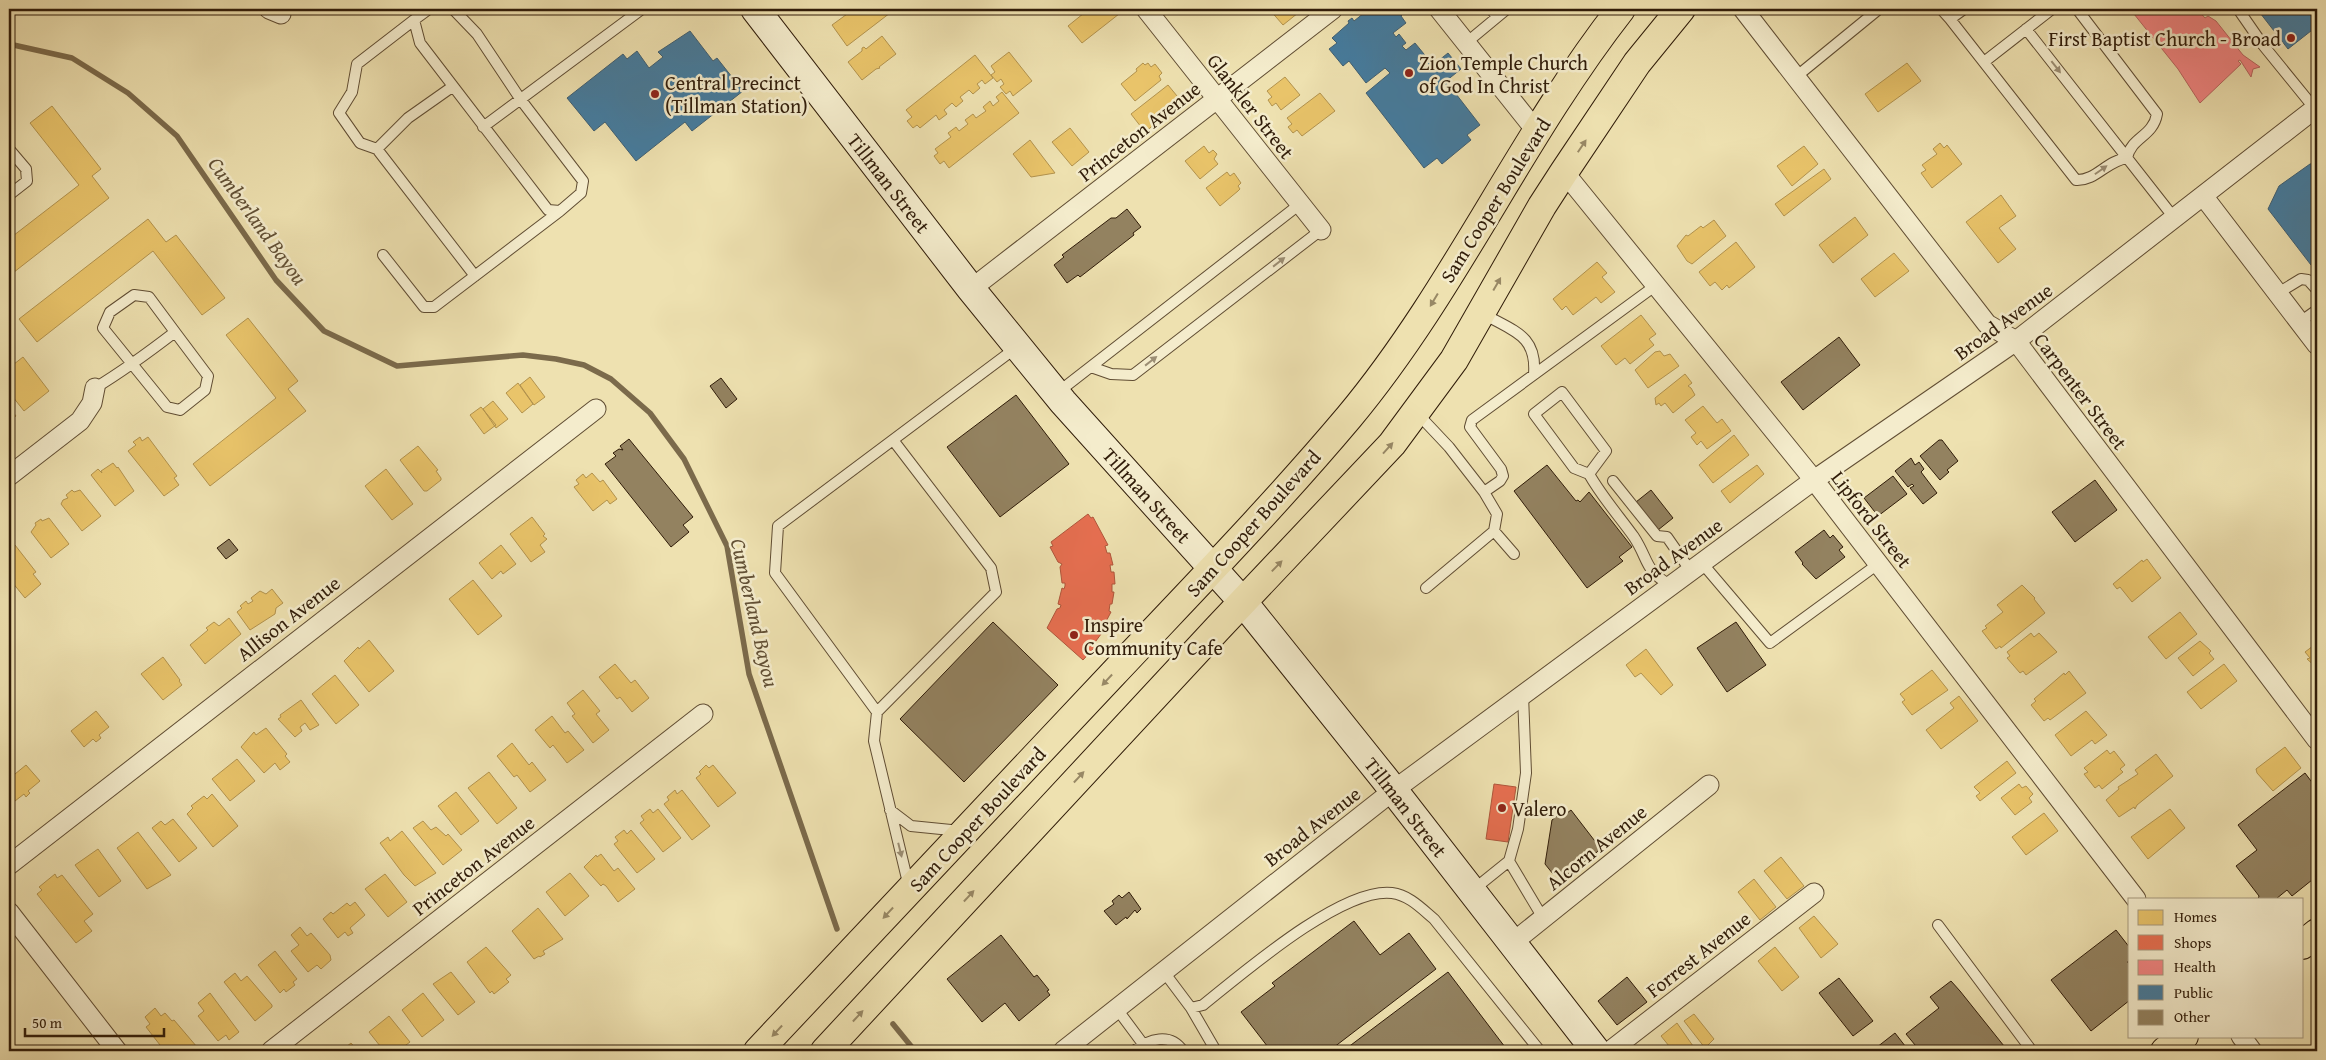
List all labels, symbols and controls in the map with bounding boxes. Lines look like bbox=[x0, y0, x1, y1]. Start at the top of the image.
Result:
place label: First Baptist Church - Broad bbox=[2048, 24, 2281, 53]
marker: First Baptist Church - Broad bbox=[2285, 32, 2297, 44]
street label: Glankler Street bbox=[1201, 47, 1301, 165]
place label: Zion Temple Church of God In Christ bbox=[1419, 48, 1588, 100]
one-way arrow bbox=[2051, 60, 2062, 73]
marker: Zion Temple Church of God In Christ bbox=[1403, 67, 1415, 79]
place label: Central Precinct (Tillman Station) bbox=[665, 68, 808, 120]
street label: Princeton Avenue bbox=[1072, 74, 1206, 188]
marker: Central Precinct (Tillman Station) bbox=[649, 88, 661, 100]
street label: Sam Cooper Boulevard bbox=[1433, 112, 1558, 288]
street label: Tillman Street bbox=[841, 127, 937, 239]
one-way arrow bbox=[1577, 139, 1587, 152]
water label: Cumberland Bayou bbox=[201, 150, 315, 292]
one-way arrow bbox=[2095, 165, 2108, 175]
one-way arrow bbox=[1273, 256, 1286, 267]
street label: Broad Avenue bbox=[1948, 275, 2058, 367]
one-way arrow bbox=[1493, 277, 1502, 291]
one-way arrow bbox=[1429, 293, 1438, 306]
street label: Carpenter Street bbox=[2027, 327, 2135, 455]
one-way arrow bbox=[1144, 356, 1157, 367]
street label: Tillman Street bbox=[1096, 441, 1198, 549]
street label: Sam Cooper Boulevard bbox=[1179, 443, 1327, 603]
one-way arrow bbox=[1382, 443, 1394, 455]
street label: Lipford Street bbox=[1825, 464, 1919, 574]
street label: Broad Avenue bbox=[1618, 510, 1728, 602]
water label: Cumberland Bayou bbox=[723, 535, 787, 691]
one-way arrow bbox=[1271, 561, 1283, 573]
street label: Allison Avenue bbox=[230, 568, 346, 668]
place label: Inspire Community Cafe bbox=[1084, 610, 1223, 662]
marker: Inspire Community Cafe bbox=[1068, 629, 1080, 641]
one-way arrow bbox=[1101, 674, 1113, 686]
street label: Sam Cooper Boulevard bbox=[902, 740, 1052, 898]
street label: Tillman Street bbox=[1358, 751, 1454, 863]
one-way arrow bbox=[1073, 772, 1085, 784]
street label: Broad Avenue bbox=[1258, 779, 1366, 873]
place label: Valero bbox=[1512, 794, 1567, 823]
street label: Alcorn Avenue bbox=[1539, 797, 1653, 897]
marker: Valero bbox=[1496, 802, 1508, 814]
street label: Princeton Avenue bbox=[406, 808, 540, 922]
one-way arrow bbox=[896, 842, 904, 857]
one-way arrow bbox=[963, 891, 975, 903]
legend bbox=[2128, 898, 2304, 1038]
street label: Forrest Avenue bbox=[1640, 904, 1756, 1004]
text: Homes bbox=[2174, 906, 2217, 927]
one-way arrow bbox=[882, 907, 894, 919]
text: Shops bbox=[2174, 932, 2211, 953]
text: Health bbox=[2174, 956, 2217, 977]
text: Public bbox=[2174, 982, 2213, 1003]
scale bar bbox=[25, 1005, 164, 1037]
text: Other bbox=[2174, 1006, 2210, 1027]
one-way arrow bbox=[852, 1010, 864, 1022]
text: 50 m bbox=[32, 1012, 63, 1033]
one-way arrow bbox=[771, 1025, 783, 1037]

